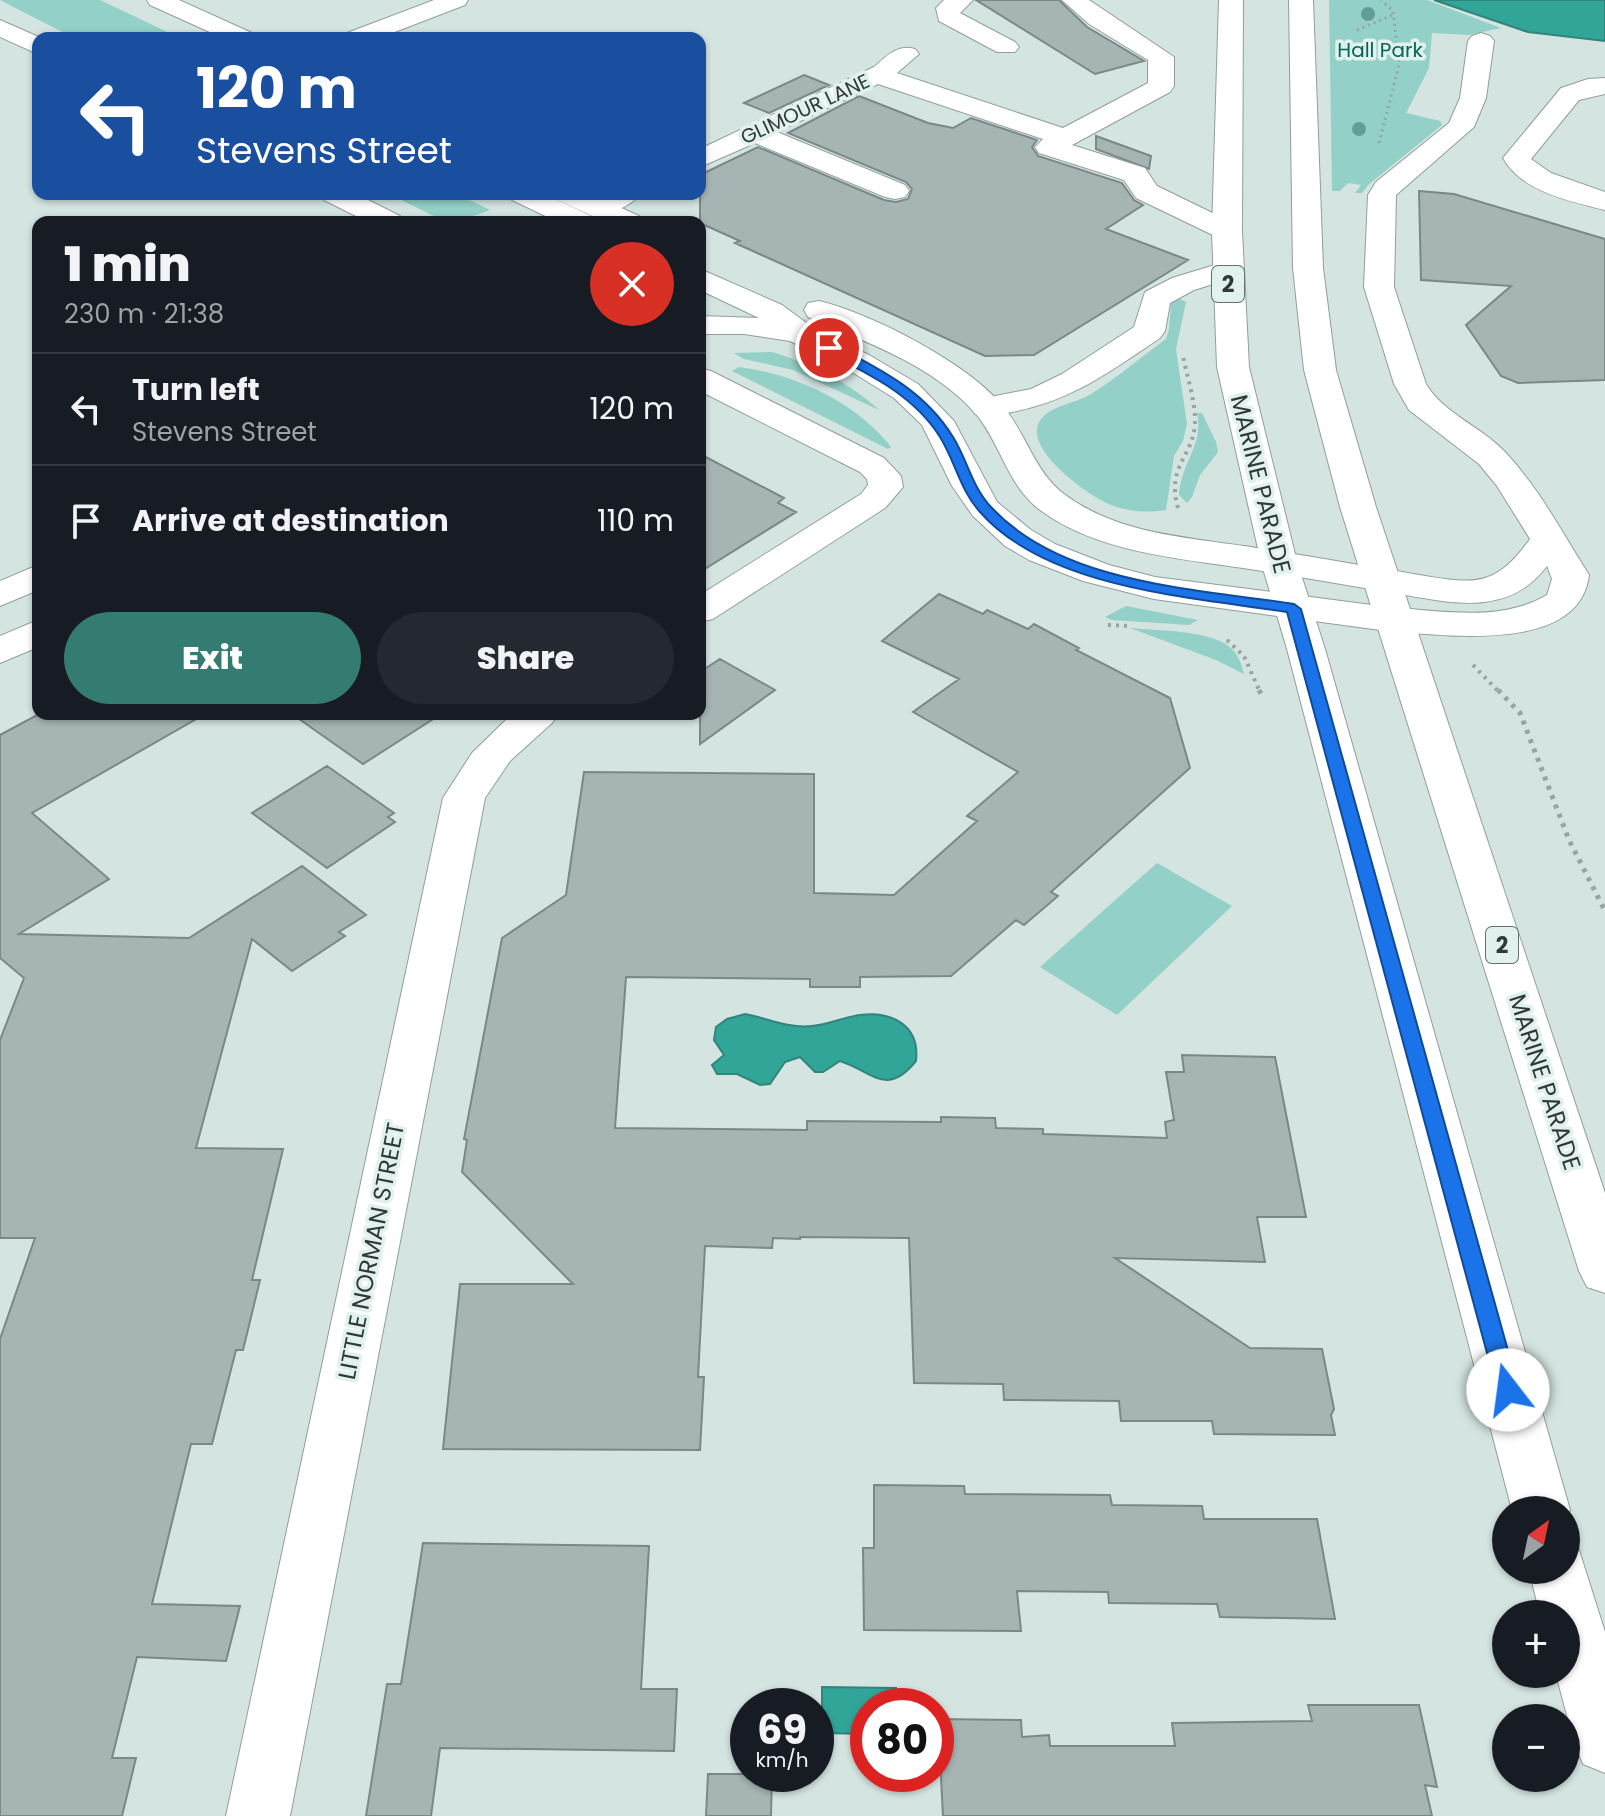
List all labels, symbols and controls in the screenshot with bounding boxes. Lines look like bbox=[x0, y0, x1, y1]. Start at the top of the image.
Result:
park label: Hall Park bbox=[1337, 36, 1423, 64]
text: 120 m bbox=[196, 49, 357, 128]
icon: left bbox=[64, 64, 168, 168]
street label: GLIMOUR LANE bbox=[736, 67, 874, 151]
text: Stevens Street bbox=[196, 125, 452, 176]
text: 1 min bbox=[64, 231, 191, 298]
button: close bbox=[590, 242, 674, 326]
road number: 2 bbox=[1212, 266, 1244, 302]
text: 230 m · 21:38 bbox=[64, 296, 224, 332]
pin bbox=[795, 314, 863, 382]
icon: arrive bbox=[807, 326, 851, 370]
text: Turn left bbox=[132, 368, 260, 411]
icon: left bbox=[64, 387, 108, 431]
text: 120 m bbox=[589, 387, 674, 430]
street label: MARINE PARADE bbox=[1223, 391, 1299, 577]
text: Stevens Street bbox=[132, 414, 317, 450]
icon: arrive bbox=[64, 499, 108, 543]
text: Arrive at destination bbox=[132, 499, 449, 542]
text: 110 m bbox=[597, 499, 674, 542]
button: Exit bbox=[64, 612, 361, 704]
button: Share bbox=[377, 612, 674, 704]
road number: 2 bbox=[1486, 927, 1518, 963]
street label: MARINE PARADE bbox=[1501, 990, 1589, 1174]
street label: LITTLE NORMAN STREET bbox=[330, 1120, 412, 1382]
position arrow bbox=[1466, 1348, 1550, 1432]
north arrow bbox=[1492, 1496, 1580, 1584]
map controls bbox=[1492, 1496, 1580, 1792]
button: + bbox=[1492, 1600, 1580, 1688]
speed limit sign: 80 bbox=[850, 1688, 954, 1792]
text: 69 bbox=[757, 1702, 807, 1758]
button: − bbox=[1492, 1704, 1580, 1792]
text: km/h bbox=[755, 1746, 809, 1774]

